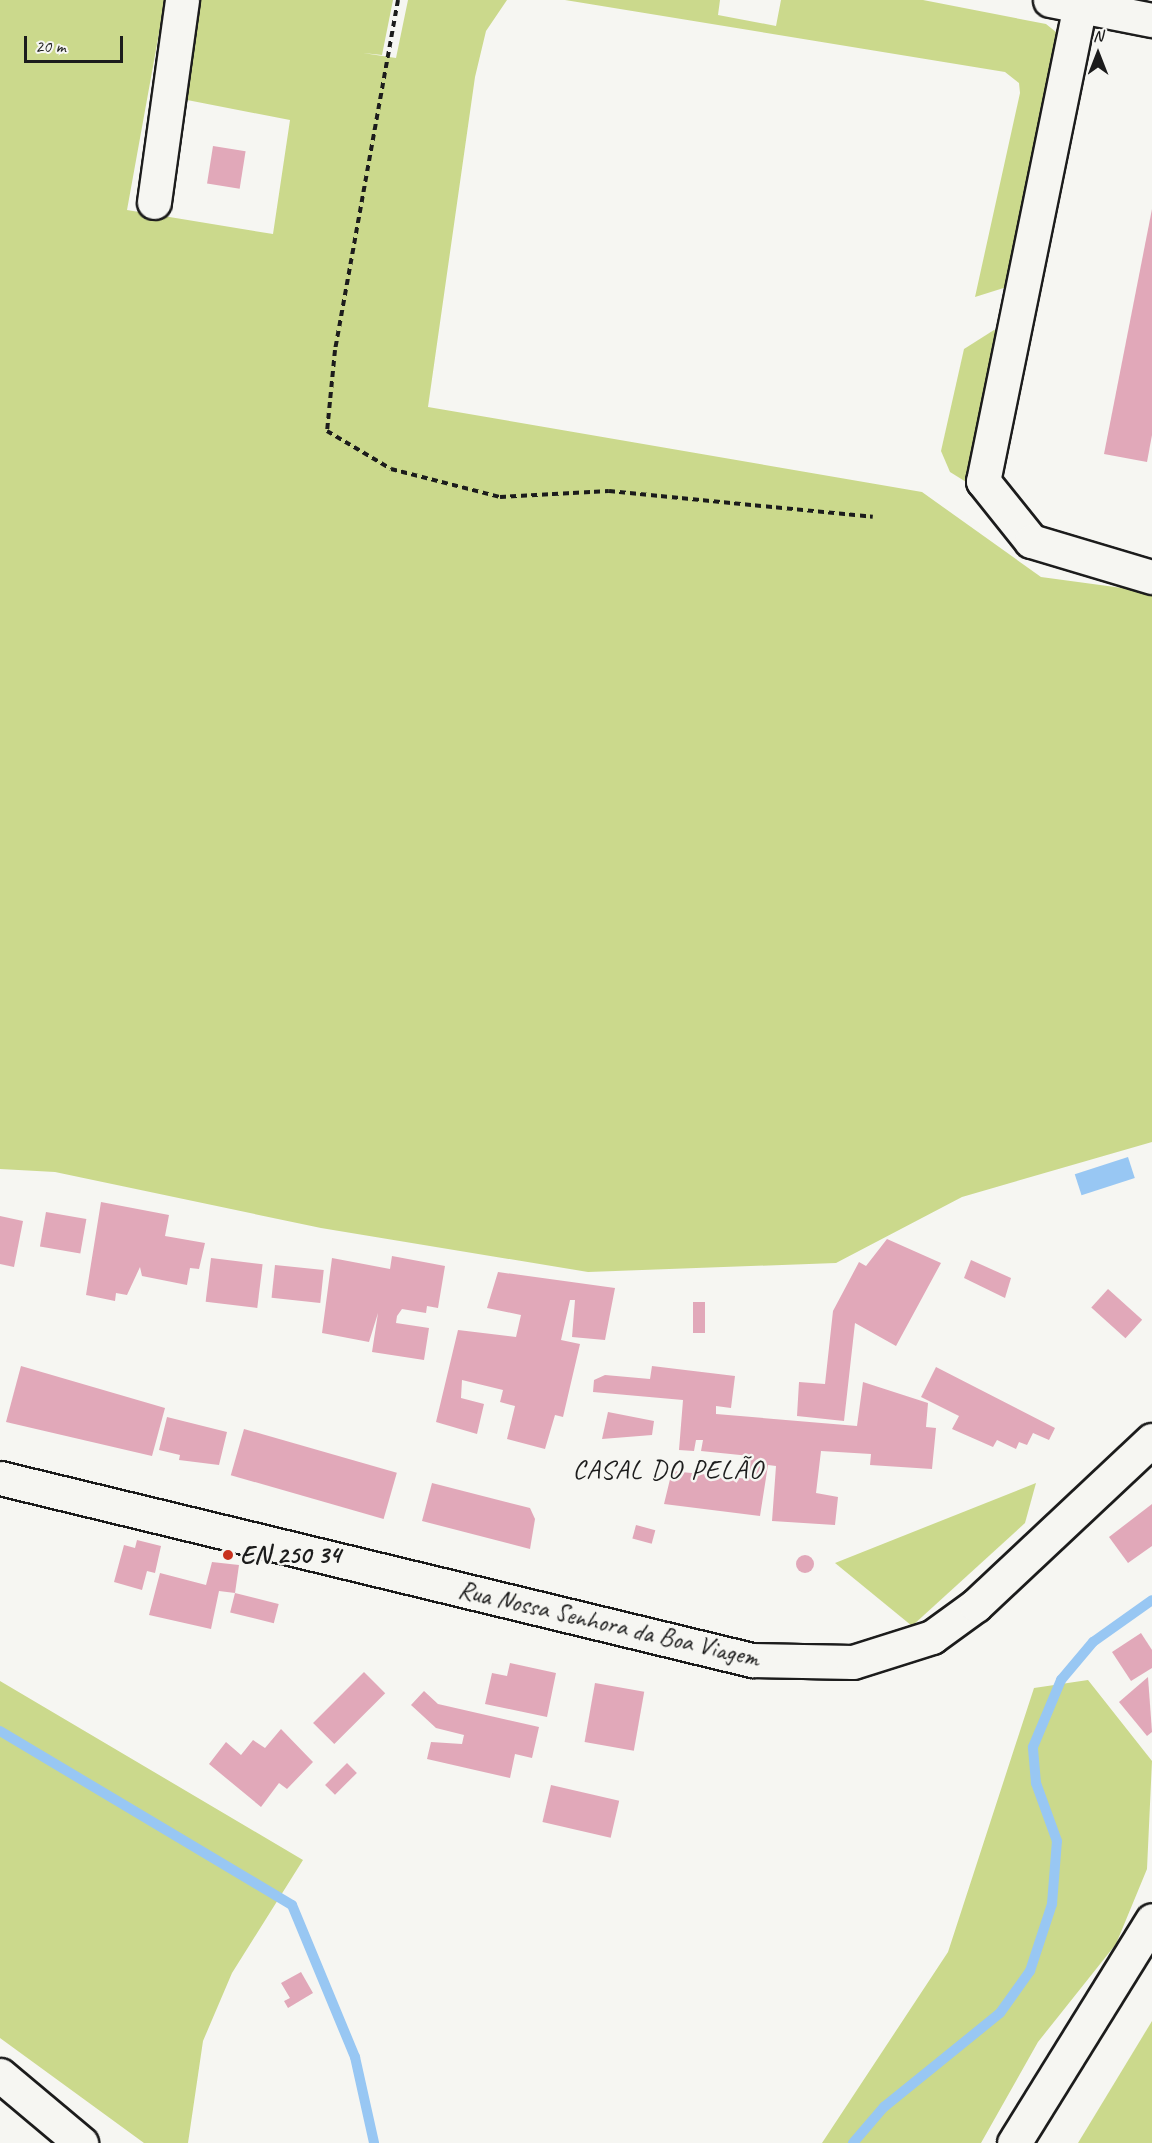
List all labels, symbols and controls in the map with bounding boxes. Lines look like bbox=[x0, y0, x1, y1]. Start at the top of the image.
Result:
scale bar bbox=[27, 24, 126, 62]
north arrow bbox=[1068, 24, 1128, 84]
text: N bbox=[1093, 26, 1103, 46]
text: 20 m bbox=[35, 35, 66, 57]
district label: CASAL DO PELÃO bbox=[573, 1454, 763, 1486]
place label: EN 250 34 bbox=[240, 1539, 341, 1571]
marker: EN 250 34 bbox=[221, 1548, 235, 1562]
street label: Rua Nossa Senhora da Boa Viagem bbox=[456, 1574, 762, 1674]

